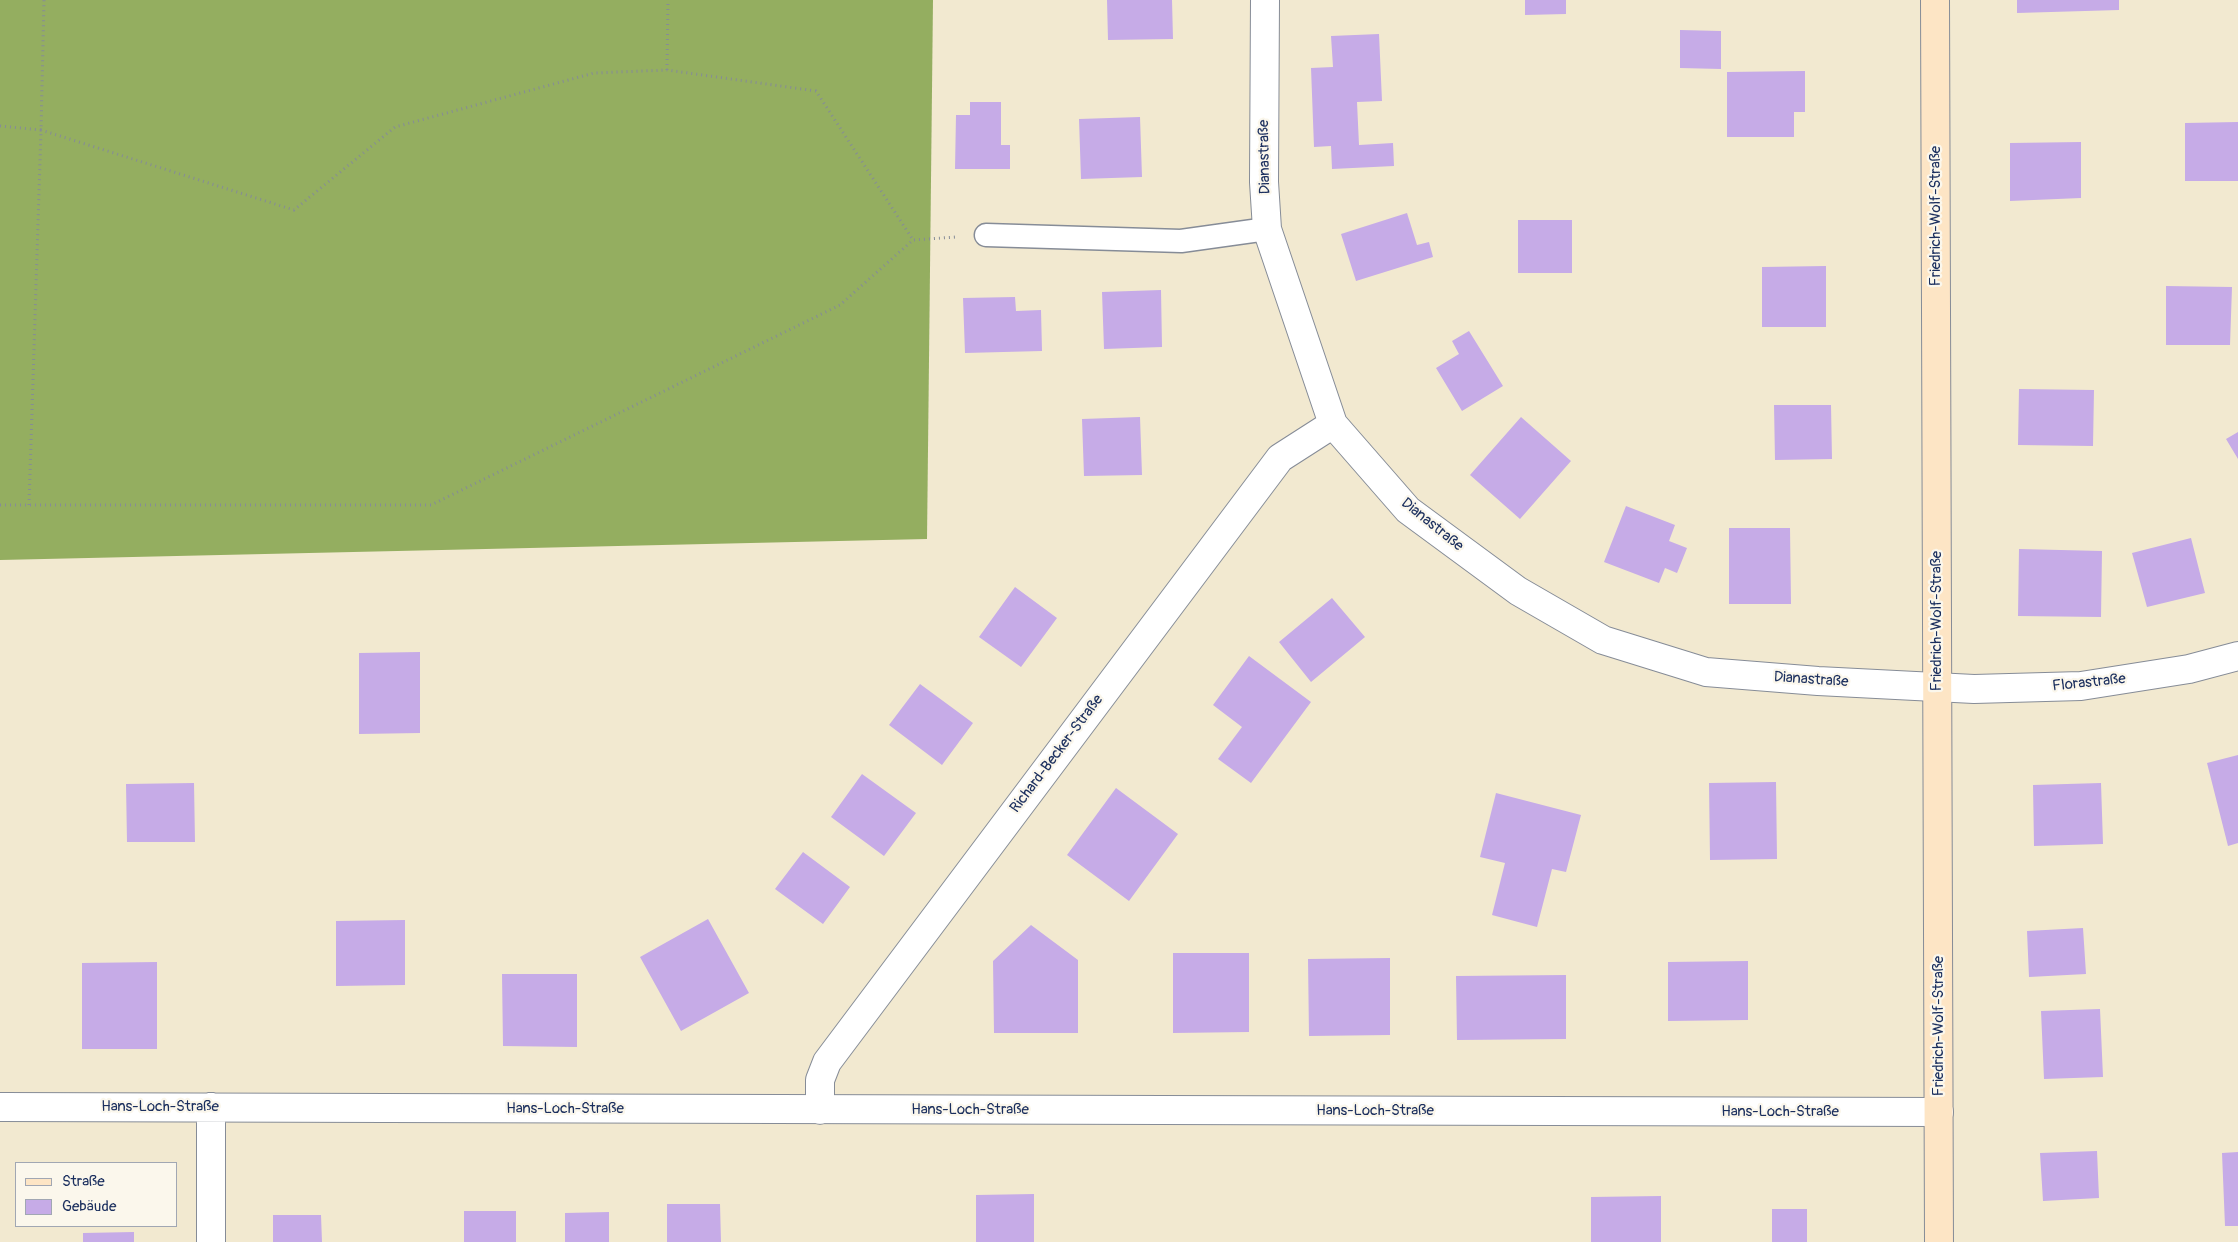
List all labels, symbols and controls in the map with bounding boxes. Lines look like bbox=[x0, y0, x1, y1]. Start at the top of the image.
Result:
street label: Dianastraße bbox=[1255, 119, 1275, 195]
street label: Friedrich-Wolf-Straße bbox=[1927, 146, 1945, 286]
street label: Dianastraße bbox=[1397, 494, 1467, 556]
street label: Friedrich-Wolf-Straße bbox=[1928, 551, 1946, 691]
street label: Dianastraße bbox=[1773, 668, 1849, 692]
street label: Florastraße bbox=[2051, 670, 2127, 696]
street label: Richard-Becker-Straße bbox=[1007, 691, 1107, 817]
street label: Friedrich-Wolf-Straße bbox=[1930, 956, 1948, 1096]
street label: Hans-Loch-Straße bbox=[101, 1098, 219, 1116]
street label: Hans-Loch-Straße bbox=[506, 1100, 624, 1118]
street label: Hans-Loch-Straße bbox=[911, 1101, 1029, 1119]
street label: Hans-Loch-Straße bbox=[1316, 1102, 1434, 1120]
street label: Hans-Loch-Straße bbox=[1721, 1103, 1839, 1121]
legend bbox=[15, 1162, 178, 1227]
text: Straße bbox=[62, 1172, 105, 1191]
text: Gebäude bbox=[62, 1197, 116, 1216]

